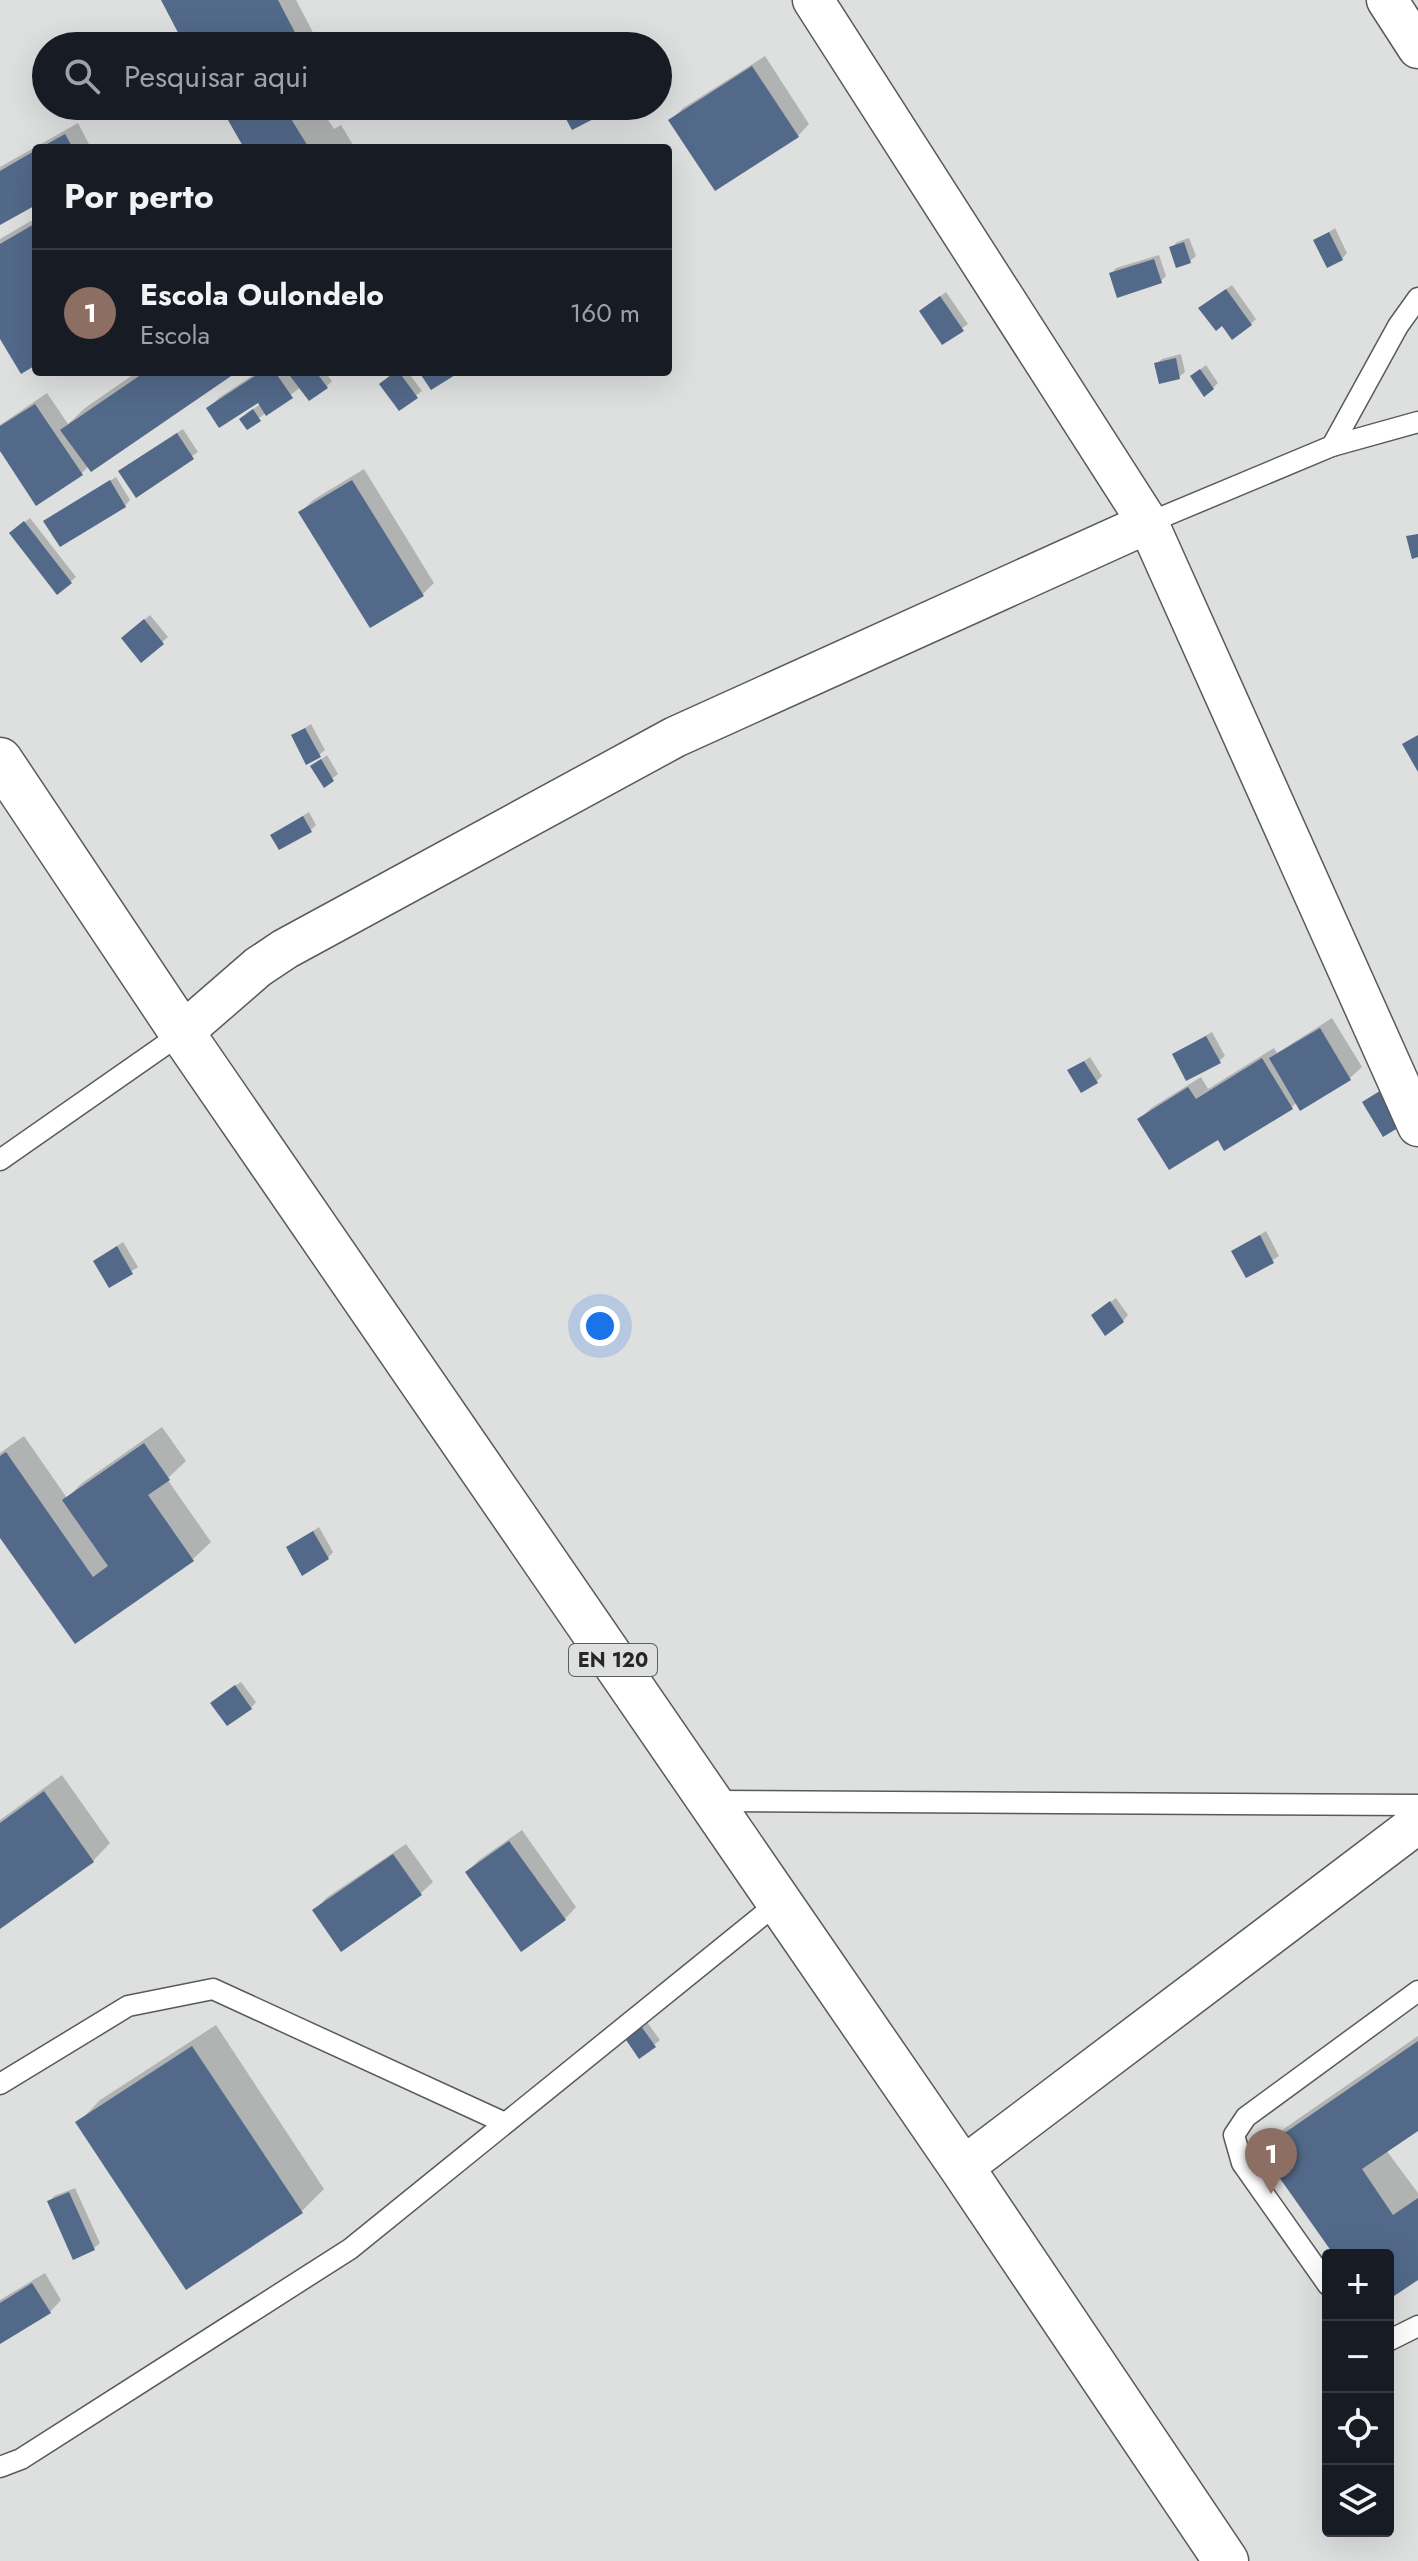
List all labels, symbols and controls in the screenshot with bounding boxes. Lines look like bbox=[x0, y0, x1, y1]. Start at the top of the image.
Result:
search box bbox=[32, 32, 672, 120]
icon: search bbox=[60, 54, 104, 98]
text: Pesquisar aqui bbox=[124, 55, 309, 98]
text: Por perto bbox=[64, 172, 214, 221]
text: Escola Oulondelo bbox=[140, 273, 384, 316]
text: 1 bbox=[83, 294, 97, 332]
text: 160 m bbox=[570, 294, 640, 332]
text: Escola bbox=[140, 316, 210, 354]
your location bbox=[580, 1306, 620, 1346]
road number: EN 120 bbox=[569, 1644, 657, 1676]
pin: 1 bbox=[1245, 2128, 1297, 2194]
map controls bbox=[1322, 2249, 1394, 2537]
button: + bbox=[1322, 2249, 1394, 2321]
button: − bbox=[1322, 2321, 1394, 2393]
button: locate bbox=[1322, 2393, 1394, 2465]
button: layers bbox=[1322, 2465, 1394, 2537]

